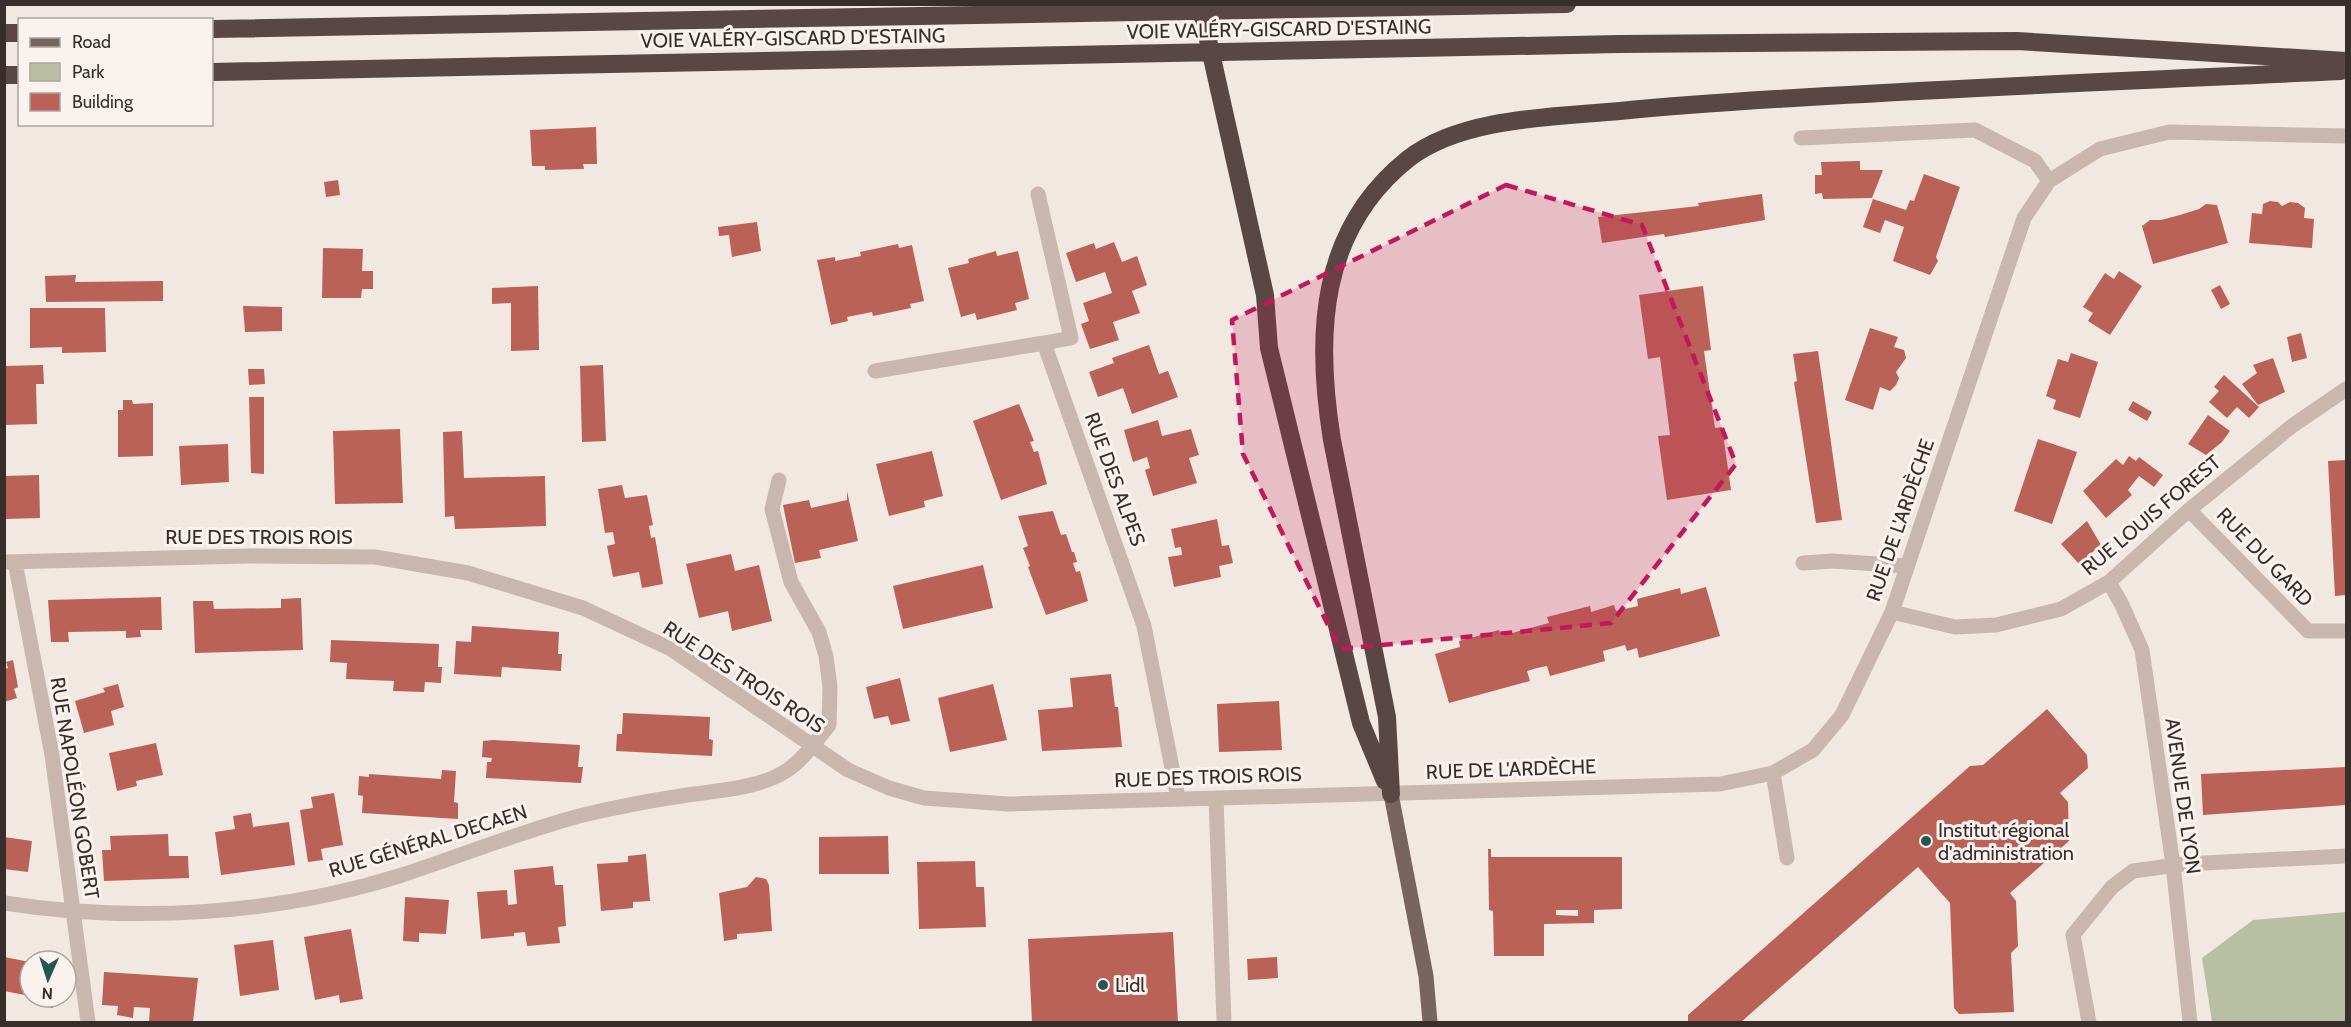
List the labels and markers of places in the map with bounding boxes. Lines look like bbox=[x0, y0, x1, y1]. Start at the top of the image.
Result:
place label: Institut régional d'administration bbox=[1938, 818, 2074, 865]
marker: Institut régional d'administration bbox=[1919, 834, 1933, 848]
place label: Lidl bbox=[1115, 973, 1145, 997]
marker: Lidl bbox=[1096, 978, 1110, 992]

